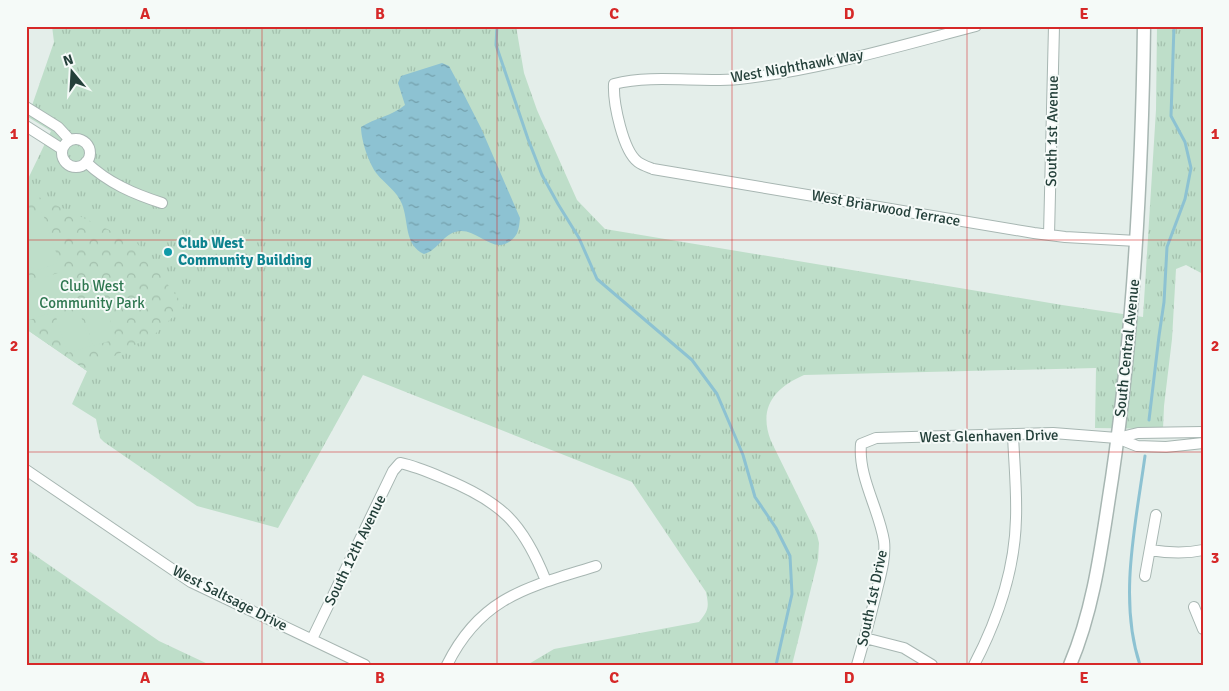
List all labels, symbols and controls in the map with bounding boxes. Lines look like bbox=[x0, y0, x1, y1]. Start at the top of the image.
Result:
text: A bbox=[140, 4, 151, 24]
text: B bbox=[375, 4, 385, 24]
text: C bbox=[609, 4, 619, 24]
text: D bbox=[844, 4, 855, 24]
text: E bbox=[1079, 4, 1089, 24]
street label: West Nighthawk Way bbox=[729, 45, 865, 87]
north arrow bbox=[48, 48, 98, 98]
text: N bbox=[61, 51, 75, 70]
street label: South 1st Avenue bbox=[1042, 75, 1062, 187]
text: 1 bbox=[10, 124, 19, 144]
text: 1 bbox=[1211, 124, 1220, 144]
street label: West Briarwood Terrace bbox=[810, 186, 962, 230]
place label: Club West Community Building bbox=[178, 234, 312, 269]
marker: Club West Community Building bbox=[162, 246, 174, 258]
park label: Club West Community Park bbox=[39, 277, 145, 312]
street label: South Central Avenue bbox=[1111, 278, 1143, 418]
text: 2 bbox=[10, 336, 18, 356]
text: 2 bbox=[1211, 336, 1219, 356]
street label: West Glenhaven Drive bbox=[919, 426, 1059, 446]
street label: South 12th Avenue bbox=[320, 492, 390, 608]
text: 3 bbox=[10, 548, 18, 568]
street label: South 1st Drive bbox=[853, 548, 891, 648]
text: 3 bbox=[1211, 548, 1219, 568]
street label: West Saltsage Drive bbox=[170, 561, 290, 635]
text: A bbox=[140, 668, 151, 688]
text: B bbox=[375, 668, 385, 688]
text: C bbox=[609, 668, 619, 688]
text: D bbox=[844, 668, 855, 688]
text: E bbox=[1079, 668, 1089, 688]

